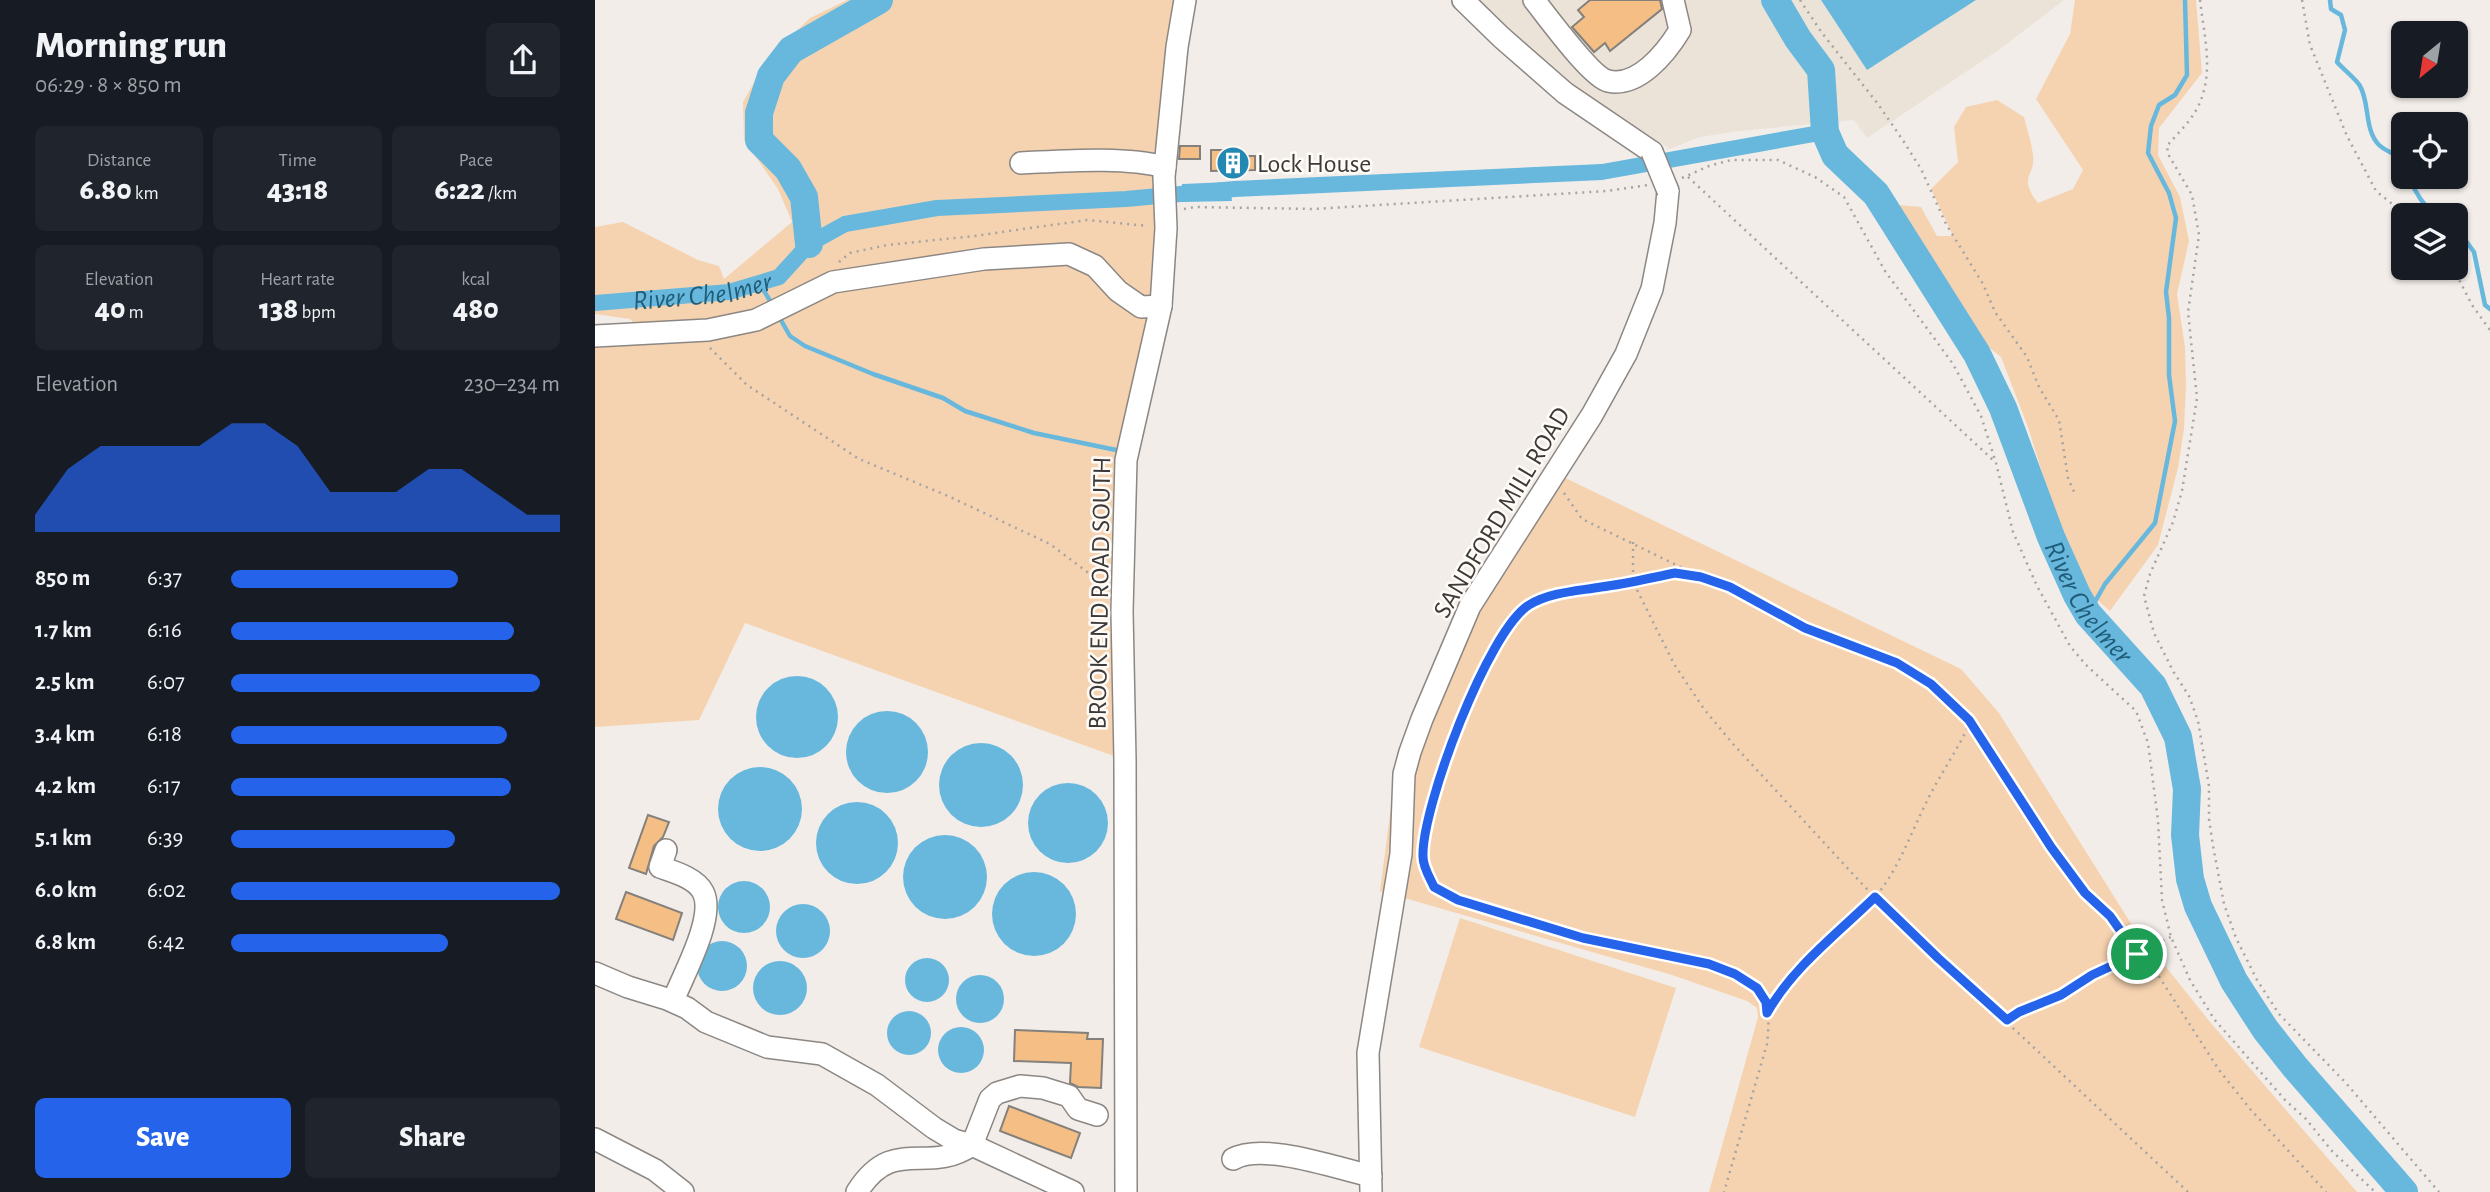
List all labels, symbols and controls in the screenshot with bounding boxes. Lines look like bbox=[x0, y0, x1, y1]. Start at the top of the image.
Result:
north arrow bbox=[2391, 21, 2467, 98]
map controls bbox=[2391, 21, 2468, 280]
button: share bbox=[486, 23, 560, 97]
text: Morning run bbox=[35, 27, 227, 65]
text: 06:29 · 8 × 850 m bbox=[35, 74, 182, 97]
button: locate bbox=[2391, 112, 2468, 189]
building icon: Lock House bbox=[1214, 144, 1252, 182]
text: Distance bbox=[87, 151, 151, 170]
text: Time bbox=[279, 151, 316, 170]
text: Pace bbox=[459, 151, 493, 170]
place label: Lock House bbox=[1257, 151, 1371, 177]
text: 6.80 bbox=[80, 175, 132, 205]
text: 43:18 bbox=[267, 175, 328, 205]
text: 6:22 bbox=[434, 175, 485, 205]
text: km bbox=[132, 184, 159, 203]
text: /km bbox=[485, 184, 517, 203]
button: layers bbox=[2391, 203, 2468, 280]
water label: River Chelmer bbox=[632, 268, 776, 316]
text: Elevation bbox=[85, 270, 154, 289]
text: Heart rate bbox=[260, 270, 335, 289]
text: kcal bbox=[461, 270, 490, 289]
text: 40 bbox=[95, 294, 125, 324]
text: 138 bbox=[259, 294, 298, 324]
text: 480 bbox=[453, 294, 499, 324]
text: m bbox=[125, 303, 144, 322]
text: bpm bbox=[298, 303, 336, 322]
text: Elevation bbox=[35, 373, 118, 396]
text: 230–234 m bbox=[464, 373, 560, 396]
street label: SANDFORD MILL ROAD bbox=[1429, 403, 1575, 622]
street label: BROOK END ROAD SOUTH bbox=[1085, 456, 1115, 730]
water label: River Chelmer bbox=[2039, 537, 2138, 670]
text: 850 m bbox=[35, 567, 90, 590]
text: 6:37 bbox=[147, 567, 182, 590]
text: 1.7 km bbox=[35, 619, 92, 642]
text: 6:16 bbox=[147, 619, 182, 642]
text: 2.5 km bbox=[35, 671, 94, 694]
text: 6:07 bbox=[147, 671, 185, 694]
text: 3.4 km bbox=[35, 723, 95, 746]
text: 6:18 bbox=[147, 723, 182, 746]
text: 4.2 km bbox=[35, 775, 96, 798]
text: 6:17 bbox=[147, 775, 181, 798]
text: 5.1 km bbox=[35, 827, 92, 850]
text: 6:39 bbox=[147, 827, 183, 850]
text: 6.0 km bbox=[35, 879, 97, 902]
text: 6:02 bbox=[147, 879, 186, 902]
pin bbox=[2107, 924, 2167, 984]
text: 6.8 km bbox=[35, 931, 96, 954]
text: 6:42 bbox=[147, 931, 185, 954]
icon: arrive bbox=[2118, 935, 2156, 973]
button: Save bbox=[35, 1098, 291, 1178]
button: Share bbox=[305, 1098, 560, 1178]

